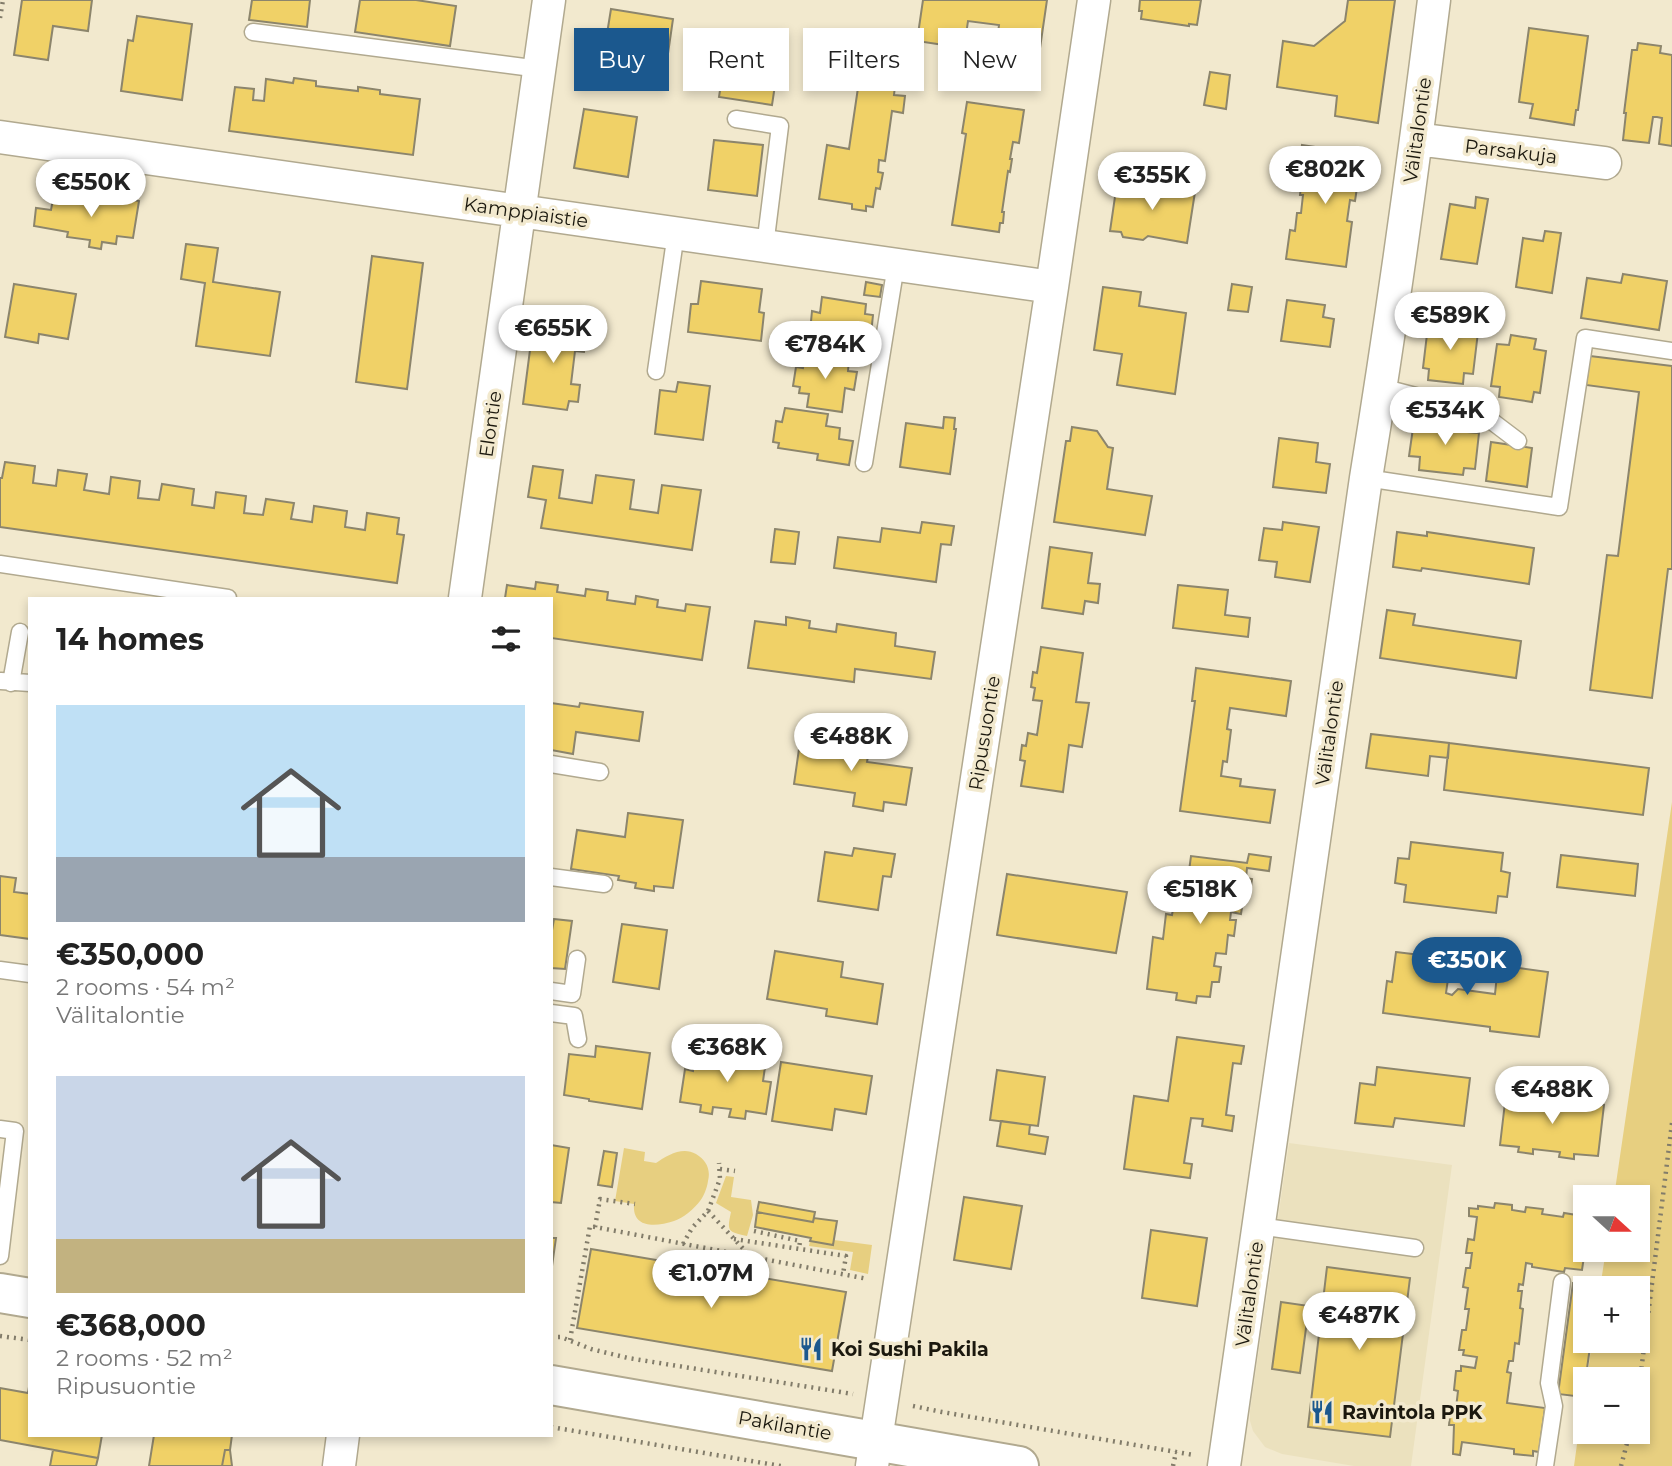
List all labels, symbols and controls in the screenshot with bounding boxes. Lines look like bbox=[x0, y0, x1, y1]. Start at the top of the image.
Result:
chip: Buy bbox=[574, 28, 669, 91]
chip: Rent bbox=[683, 28, 789, 91]
chip: Filters bbox=[803, 28, 924, 91]
chip: New bbox=[938, 28, 1041, 91]
street label: Välitalontie bbox=[1399, 76, 1436, 184]
street label: Parsakuja bbox=[1463, 134, 1558, 169]
pin: €802K bbox=[1276, 146, 1374, 206]
pin: €355K bbox=[1103, 152, 1201, 212]
text: €802K bbox=[1285, 155, 1365, 183]
pin: €550K bbox=[42, 160, 140, 219]
text: €355K bbox=[1114, 161, 1190, 189]
text: €550K bbox=[52, 168, 130, 196]
street label: Kamppiaistie bbox=[462, 192, 590, 233]
pin: €589K bbox=[1401, 292, 1499, 352]
text: €589K bbox=[1411, 301, 1489, 329]
pin: €655K bbox=[504, 306, 602, 365]
text: €655K bbox=[514, 314, 592, 342]
pin: €784K bbox=[776, 322, 874, 381]
text: €784K bbox=[785, 330, 865, 358]
pin: €534K bbox=[1396, 388, 1494, 447]
street label: Elontie bbox=[474, 389, 507, 459]
text: €534K bbox=[1406, 396, 1484, 424]
icon: filters bbox=[487, 620, 525, 658]
text: 14 homes bbox=[56, 621, 204, 658]
street label: Ripusuontie bbox=[964, 674, 1005, 792]
street label: Välitalontie bbox=[1311, 679, 1348, 787]
pin: €488K bbox=[802, 714, 900, 773]
text: €488K bbox=[810, 722, 892, 750]
icon: home bbox=[228, 750, 354, 876]
pin: €518K bbox=[1151, 866, 1249, 926]
text: €518K bbox=[1163, 875, 1237, 903]
text: €350,000 bbox=[56, 936, 204, 973]
pin: €350K bbox=[1418, 937, 1516, 997]
text: €350K bbox=[1428, 946, 1506, 974]
text: 2 rooms · 54 m² bbox=[56, 973, 235, 1001]
text: Välitalontie bbox=[56, 1001, 185, 1029]
pin: €368K bbox=[678, 1024, 776, 1084]
text: €368K bbox=[687, 1033, 767, 1061]
pin: €488K bbox=[1503, 1066, 1601, 1126]
text: €488K bbox=[1511, 1075, 1593, 1103]
icon: home bbox=[228, 1121, 354, 1247]
north arrow bbox=[1573, 1185, 1650, 1262]
map controls bbox=[1573, 1185, 1650, 1444]
street label: Välitalontie bbox=[1231, 1240, 1268, 1348]
pin: €1.07M bbox=[654, 1250, 768, 1310]
text: €1.07M bbox=[668, 1259, 754, 1287]
button: + bbox=[1573, 1276, 1650, 1353]
pin: €487K bbox=[1310, 1292, 1408, 1352]
text: €487K bbox=[1319, 1301, 1399, 1329]
text: €368,000 bbox=[56, 1307, 206, 1344]
restaurant icon: Koi Sushi Pakila bbox=[797, 1335, 825, 1363]
place label: Koi Sushi Pakila bbox=[831, 1338, 989, 1361]
text: 2 rooms · 52 m² bbox=[56, 1344, 233, 1372]
button: − bbox=[1573, 1367, 1650, 1444]
text: Ripusuontie bbox=[56, 1372, 196, 1400]
restaurant icon: Ravintola PPK bbox=[1308, 1398, 1336, 1426]
place label: Ravintola PPK bbox=[1342, 1401, 1483, 1424]
street label: Pakilantie bbox=[736, 1406, 833, 1445]

